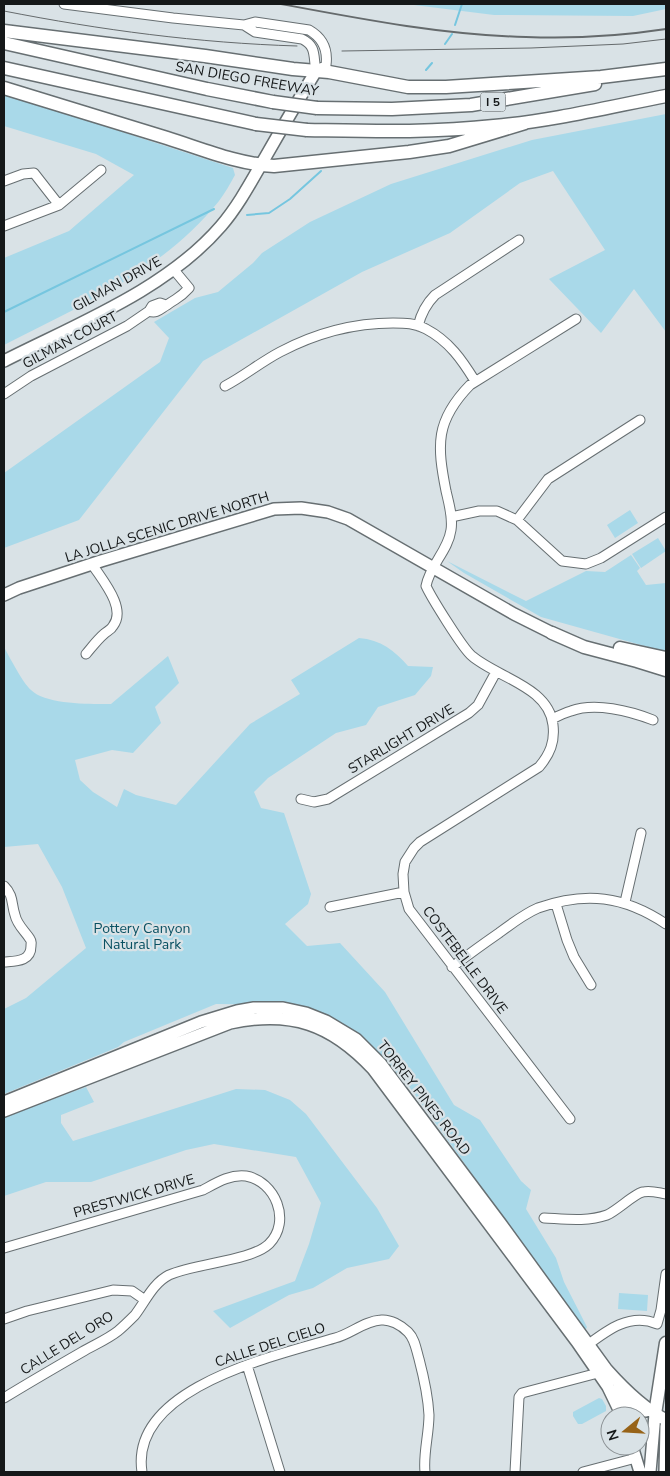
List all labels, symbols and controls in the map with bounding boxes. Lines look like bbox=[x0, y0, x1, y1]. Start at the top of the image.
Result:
street label: SAN DIEGO FREEWAY bbox=[174, 57, 321, 101]
road number: I 5 bbox=[480, 92, 506, 111]
street label: GILMAN DRIVE bbox=[69, 252, 165, 316]
street label: GILMAN COURT bbox=[19, 307, 121, 373]
street label: LA JOLLA SCENIC DRIVE NORTH bbox=[63, 487, 271, 567]
street label: STARLIGHT DRIVE bbox=[344, 700, 458, 778]
street label: COSTEBELLE DRIVE bbox=[418, 902, 512, 1018]
park label: Pottery Canyon Natural Park bbox=[94, 919, 190, 954]
street label: TORREY PINES ROAD bbox=[373, 1037, 475, 1159]
street label: PRESTWICK DRIVE bbox=[71, 1170, 197, 1222]
street label: CALLE DEL ORO bbox=[17, 1307, 117, 1379]
street label: CALLE DEL CIELO bbox=[212, 1318, 328, 1372]
north arrow bbox=[600, 1406, 650, 1456]
text: N bbox=[602, 1427, 624, 1443]

